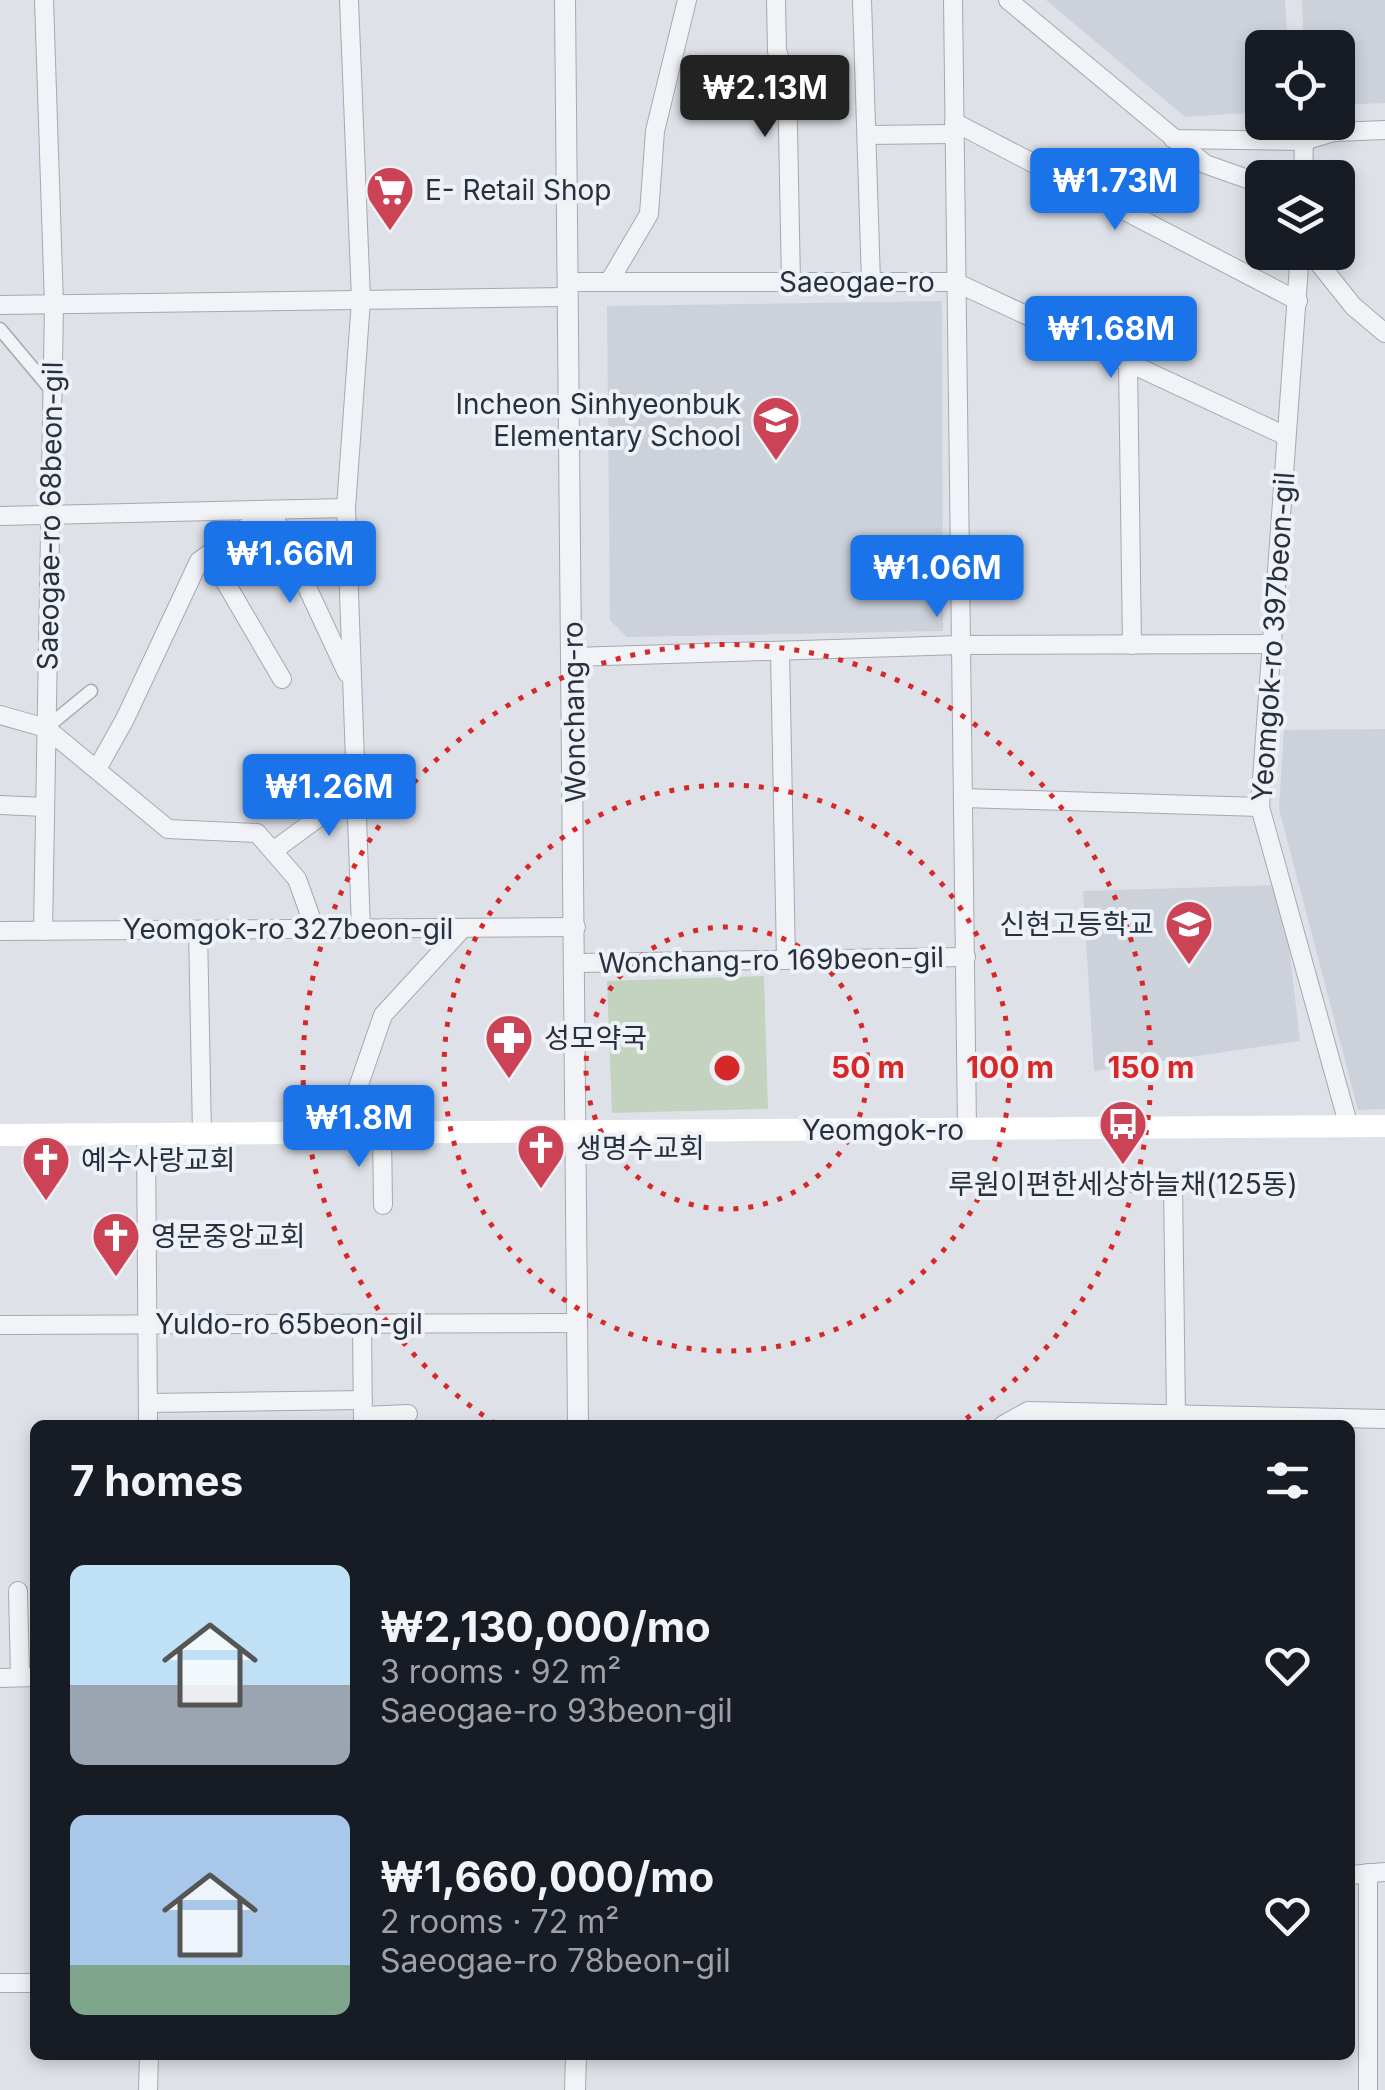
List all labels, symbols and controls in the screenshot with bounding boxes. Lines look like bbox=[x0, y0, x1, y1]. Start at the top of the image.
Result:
map controls bbox=[1245, 30, 1355, 270]
button: locate bbox=[1245, 30, 1355, 140]
pin: ₩2.13M bbox=[684, 55, 846, 140]
text: ₩2.13M bbox=[702, 68, 828, 107]
pin: ₩1.73M bbox=[1034, 148, 1196, 233]
button: layers bbox=[1245, 160, 1355, 270]
text: ₩1.73M bbox=[1052, 161, 1178, 200]
supermarket icon: E- Retail Shop bbox=[364, 164, 416, 232]
place label: E- Retail Shop bbox=[425, 173, 611, 207]
street label: Saeogae-ro bbox=[779, 265, 935, 299]
pin: ₩1.68M bbox=[1030, 296, 1192, 381]
text: ₩1.68M bbox=[1047, 309, 1175, 348]
street label: Saeogae-ro 68beon-gil bbox=[30, 361, 70, 671]
place label: Incheon Sinhyeonbuk Elementary School bbox=[456, 387, 741, 453]
school or university icon: Incheon Sinhyeonbuk Elementary School bbox=[750, 394, 802, 462]
street label: Yeomgok-ro 397beon-gil bbox=[1245, 471, 1301, 803]
pin: ₩1.66M bbox=[209, 521, 371, 606]
text: ₩1.66M bbox=[226, 534, 354, 573]
pin: ₩1.06M bbox=[856, 535, 1018, 620]
text: ₩1.06M bbox=[873, 548, 1001, 587]
street label: Wonchang-ro bbox=[555, 621, 593, 803]
pin: ₩1.26M bbox=[248, 754, 410, 839]
text: ₩1.26M bbox=[265, 767, 393, 806]
school or university icon: 신현고등학교 bbox=[1163, 898, 1215, 966]
place label: 신현고등학교 bbox=[999, 907, 1154, 941]
street label: Yeomgok-ro 327beon-gil bbox=[123, 912, 453, 946]
street label: Wonchang-ro 169beon-gil bbox=[598, 940, 944, 980]
pharmacy icon: 성모약국 bbox=[483, 1012, 535, 1080]
place label: 성모약국 bbox=[544, 1021, 647, 1055]
text: 50 m bbox=[831, 1049, 905, 1085]
text: 100 m bbox=[966, 1049, 1054, 1085]
text: 150 m bbox=[1108, 1049, 1194, 1085]
centre of rings bbox=[709, 1050, 745, 1086]
pin: ₩1.8M bbox=[289, 1085, 429, 1170]
text: ₩1.8M bbox=[305, 1098, 413, 1137]
bus stop icon: 루원이편한세상하늘채(125동) bbox=[1097, 1098, 1149, 1166]
street label: Yeomgok-ro bbox=[802, 1113, 964, 1147]
church icon: 생명수교회 bbox=[515, 1122, 567, 1190]
place label: 생명수교회 bbox=[576, 1131, 705, 1165]
church icon: 예수사랑교회 bbox=[20, 1134, 72, 1202]
place label: 예수사랑교회 bbox=[81, 1143, 236, 1177]
place label: 루원이편한세상하늘채(125동) bbox=[948, 1167, 1298, 1201]
church icon: 영문중앙교회 bbox=[90, 1210, 142, 1278]
place label: 영문중앙교회 bbox=[151, 1219, 306, 1253]
street label: Yuldo-ro 65beon-gil bbox=[155, 1307, 423, 1341]
icon: filters bbox=[1260, 1453, 1315, 1508]
text: 7 homes bbox=[70, 1455, 243, 1506]
text: ₩2,130,000/mo bbox=[380, 1601, 711, 1652]
icon: home bbox=[150, 1605, 270, 1725]
icon: heart bbox=[1260, 1638, 1315, 1693]
text: 3 rooms · 92 m² bbox=[380, 1652, 621, 1691]
text: Saeogae-ro 93beon-gil bbox=[380, 1691, 733, 1730]
text: ₩1,660,000/mo bbox=[380, 1851, 714, 1902]
icon: home bbox=[150, 1855, 270, 1975]
icon: heart bbox=[1260, 1888, 1315, 1943]
text: 2 rooms · 72 m² bbox=[380, 1902, 619, 1941]
text: Saeogae-ro 78beon-gil bbox=[380, 1941, 731, 1980]

